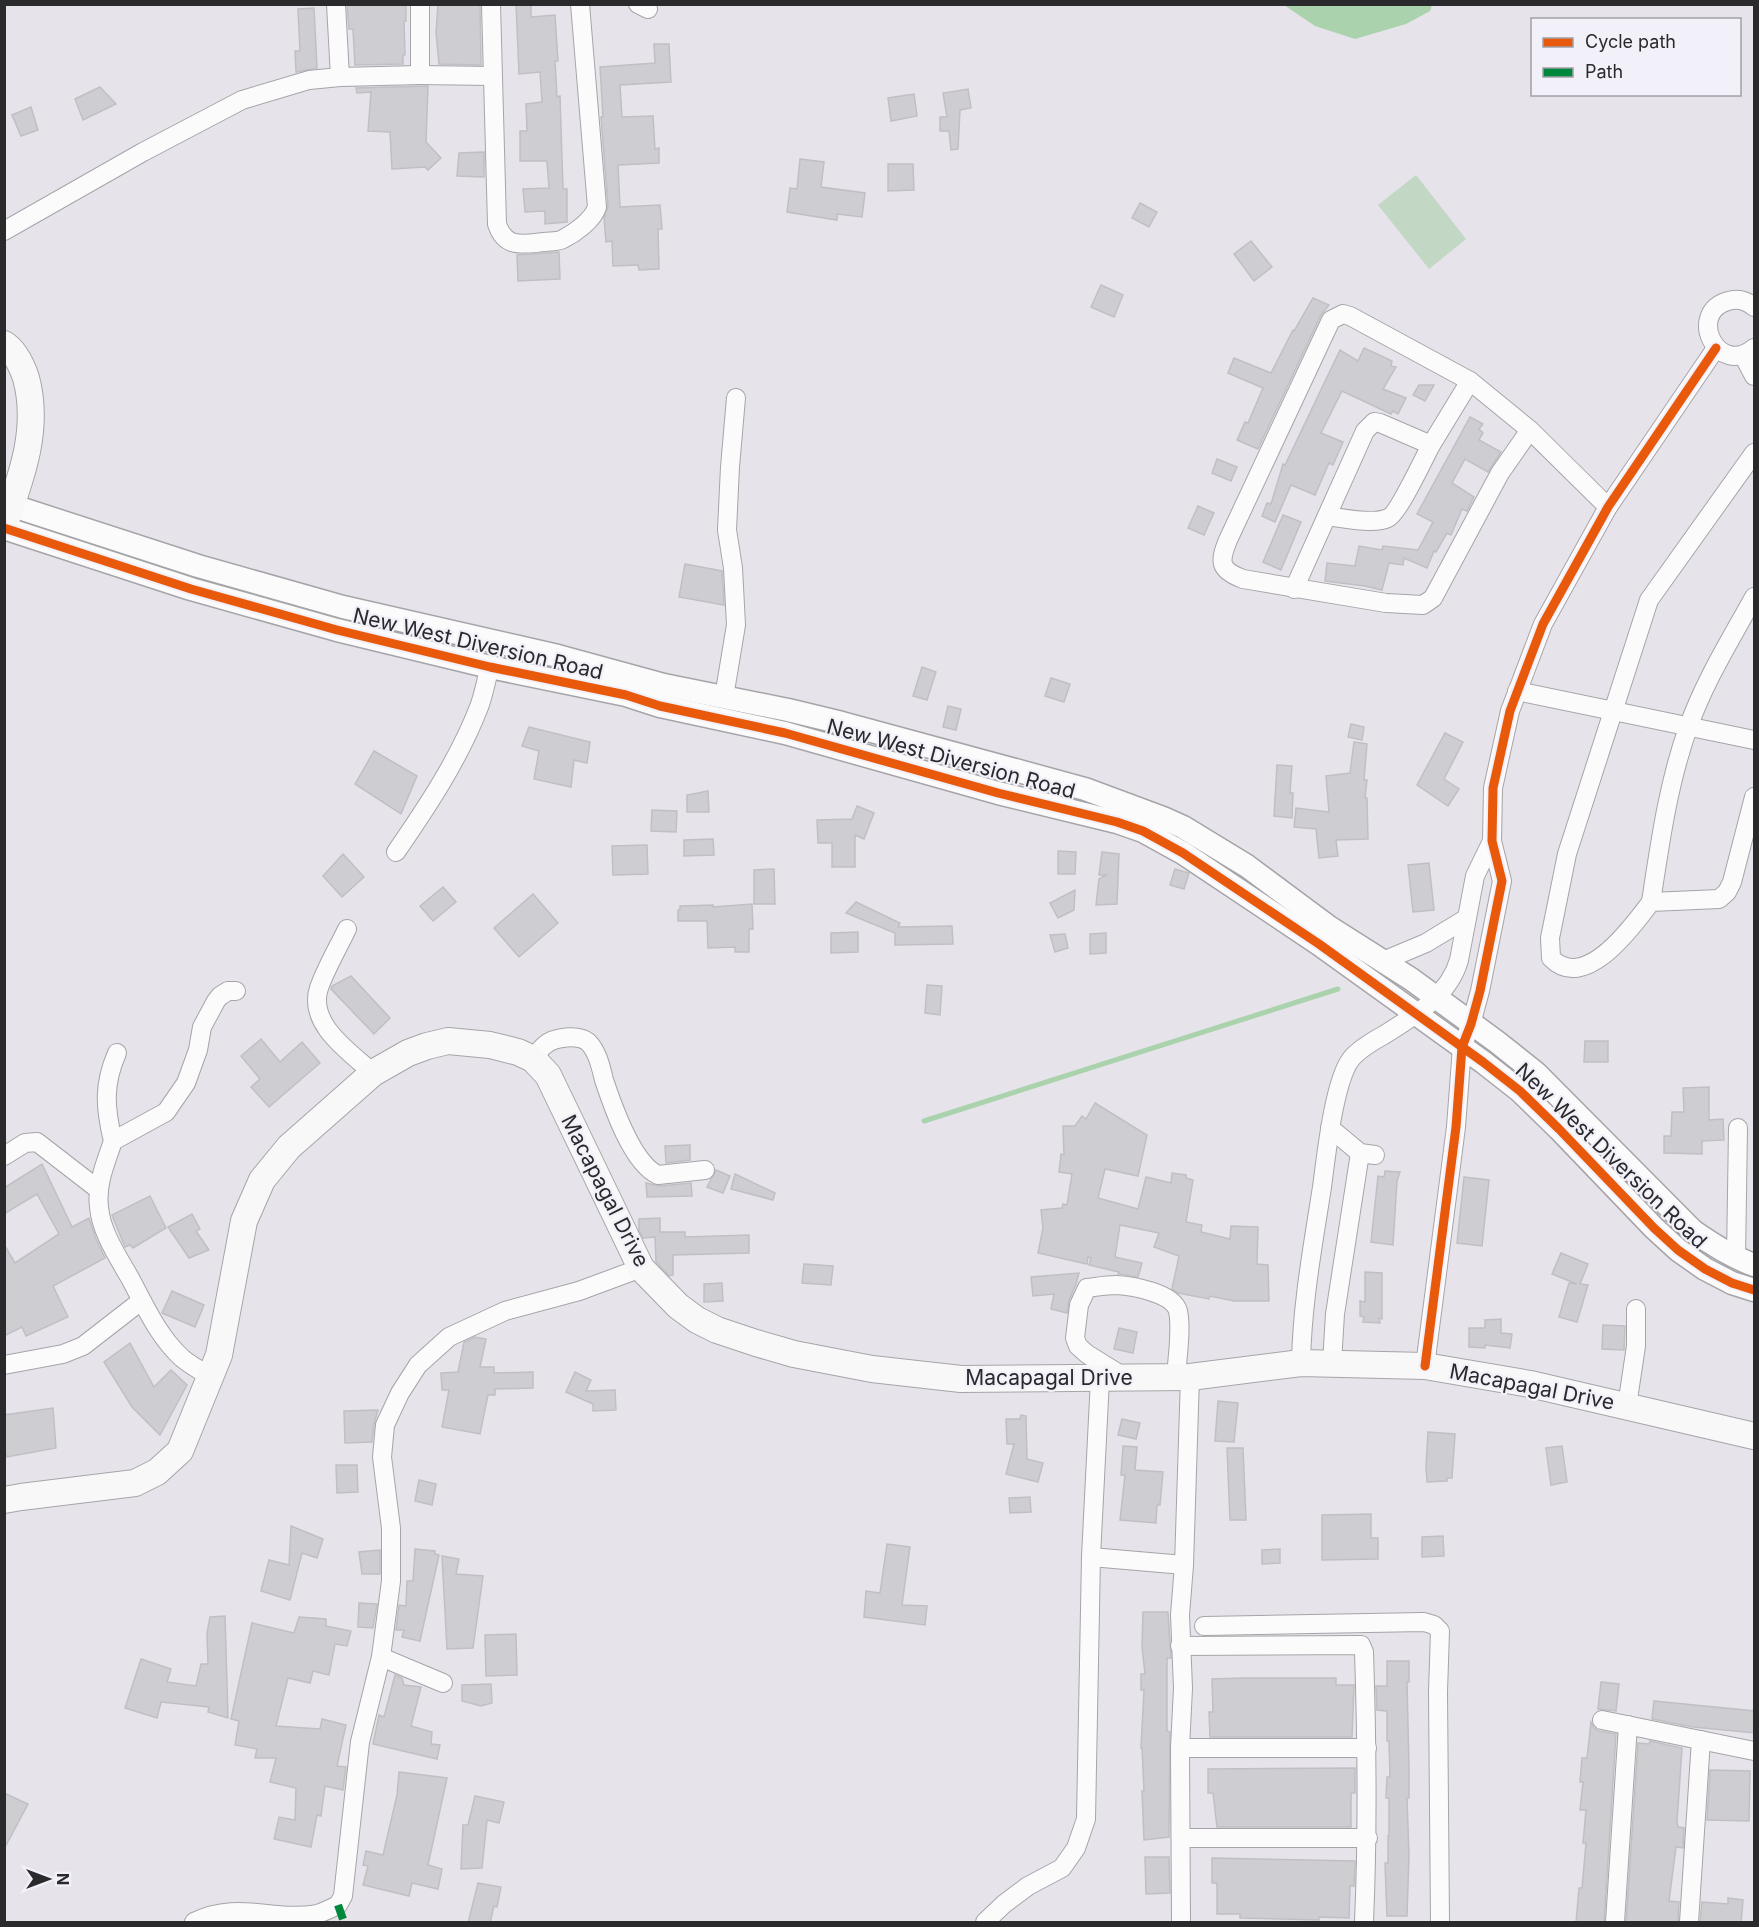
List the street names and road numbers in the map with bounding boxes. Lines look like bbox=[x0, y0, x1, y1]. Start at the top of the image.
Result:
street label: New West Diversion Road bbox=[351, 603, 606, 684]
street label: New West Diversion Road bbox=[824, 713, 1078, 804]
street label: New West Diversion Road bbox=[1511, 1058, 1712, 1254]
street label: Macapagal Drive bbox=[556, 1111, 655, 1271]
street label: Macapagal Drive bbox=[1448, 1358, 1617, 1415]
street label: Macapagal Drive bbox=[965, 1365, 1133, 1390]

